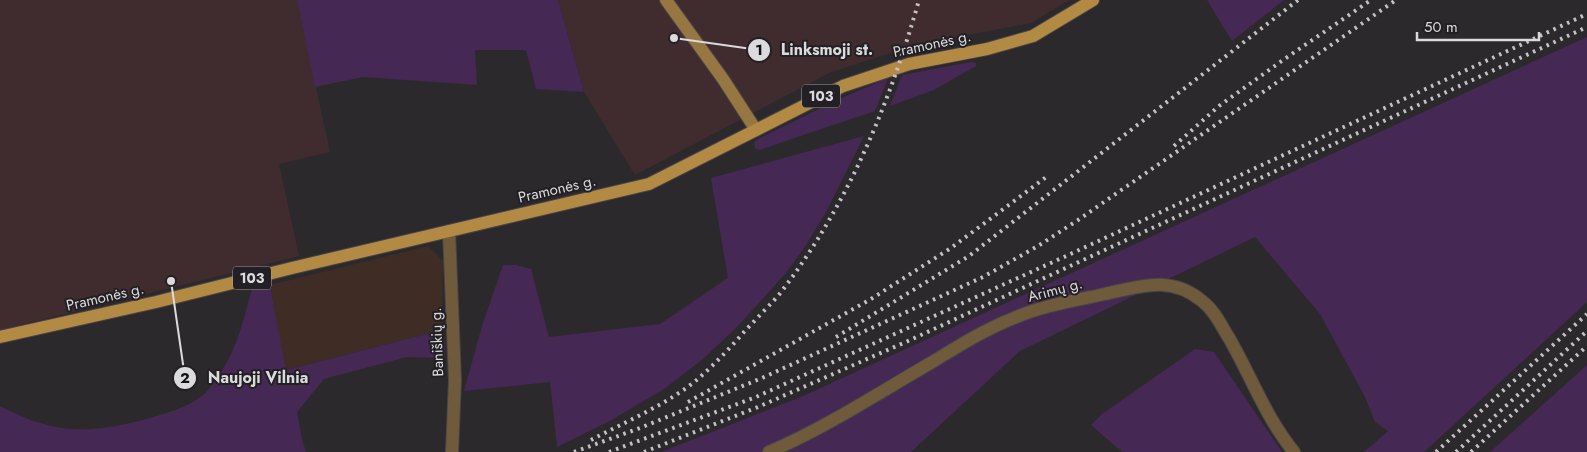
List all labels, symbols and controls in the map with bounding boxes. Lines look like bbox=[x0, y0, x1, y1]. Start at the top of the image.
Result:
scale bar bbox=[1417, 10, 1540, 42]
text: 50 m bbox=[1424, 16, 1458, 38]
street label: Pramonės g. bbox=[891, 25, 973, 63]
callout: Linksmoji st. bbox=[746, 34, 883, 65]
text: Linksmoji st. bbox=[781, 38, 873, 61]
text: 1 bbox=[755, 39, 763, 61]
road number: 103 bbox=[802, 84, 840, 108]
street label: Pramonės g. bbox=[516, 169, 598, 209]
road number: 103 bbox=[233, 266, 271, 290]
street label: Arimų g. bbox=[1025, 272, 1085, 308]
street label: Pramonės g. bbox=[64, 277, 146, 317]
street label: Baniškių g. bbox=[425, 307, 449, 377]
callout: Naujoji Vilnia bbox=[173, 362, 318, 393]
text: Naujoji Vilnia bbox=[208, 366, 308, 389]
text: 2 bbox=[180, 367, 190, 389]

